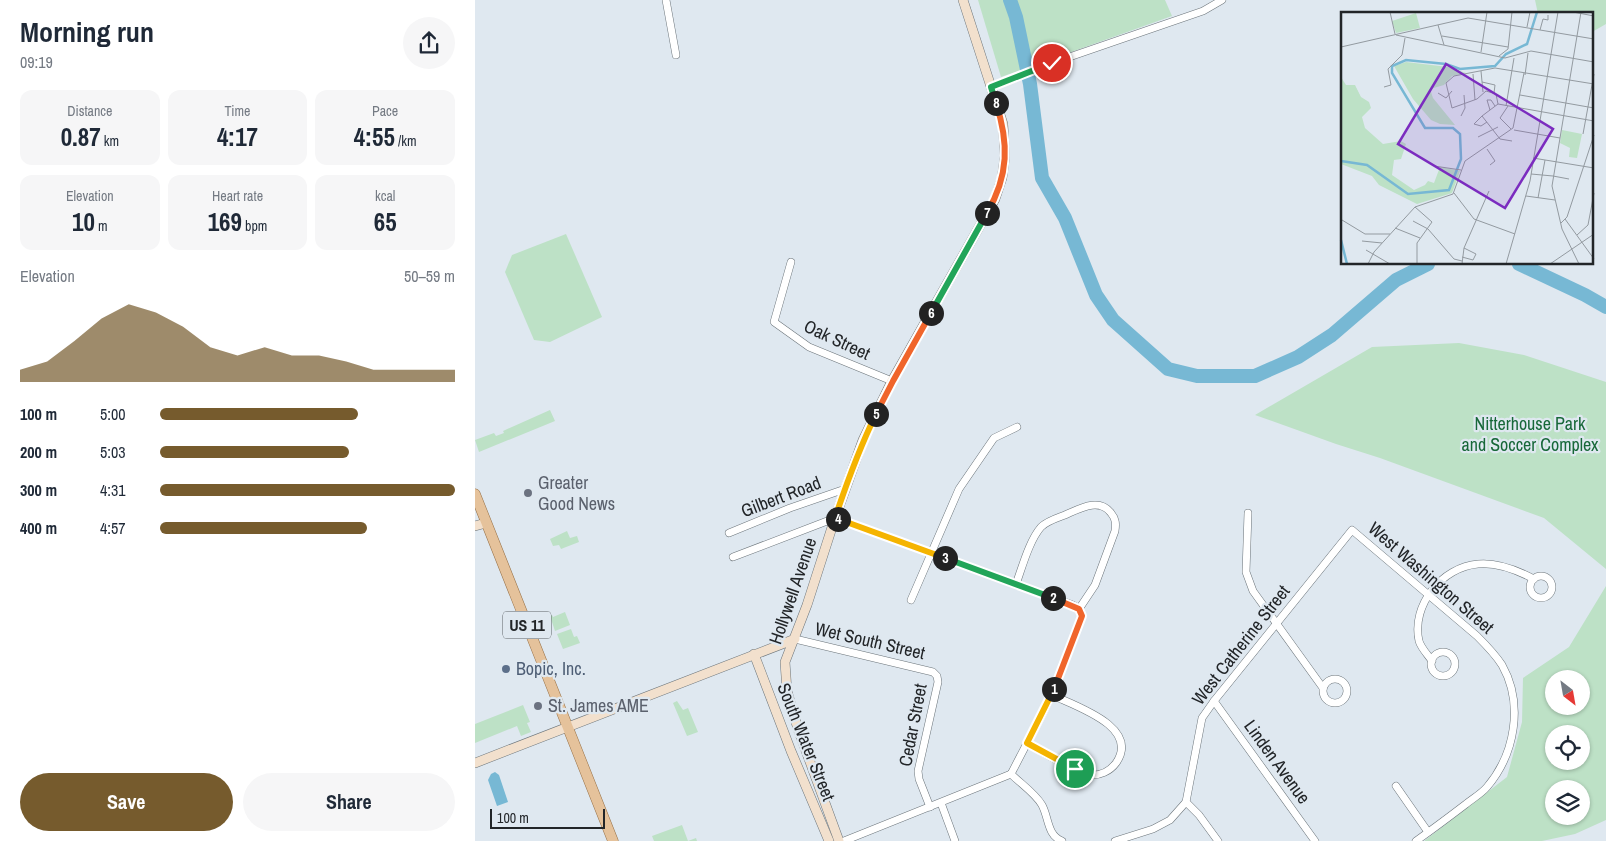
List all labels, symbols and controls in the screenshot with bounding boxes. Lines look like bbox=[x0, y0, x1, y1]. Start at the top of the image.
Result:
inset map bbox=[1341, 12, 1593, 265]
text: Morning run bbox=[20, 13, 154, 51]
button: share bbox=[403, 17, 455, 69]
pin bbox=[1031, 42, 1073, 84]
icon: check bbox=[1038, 49, 1066, 77]
text: 09:19 bbox=[20, 51, 53, 73]
pin: 8 bbox=[983, 90, 1009, 116]
text: 8 bbox=[993, 94, 1000, 112]
text: Distance bbox=[67, 102, 112, 120]
text: Time bbox=[225, 102, 250, 120]
text: Pace bbox=[372, 102, 398, 120]
text: 0.87 bbox=[61, 120, 101, 154]
text: 4:17 bbox=[217, 120, 258, 154]
text: 4:55 bbox=[354, 120, 395, 154]
text: km bbox=[101, 132, 119, 150]
text: /km bbox=[395, 132, 417, 150]
text: Elevation bbox=[66, 187, 114, 205]
text: Heart rate bbox=[212, 187, 263, 205]
text: kcal bbox=[375, 187, 395, 205]
pin: 7 bbox=[975, 200, 999, 226]
text: 7 bbox=[984, 204, 991, 222]
text: 10 bbox=[72, 205, 95, 239]
text: 169 bbox=[208, 205, 242, 239]
text: 65 bbox=[374, 205, 397, 239]
text: m bbox=[95, 217, 108, 235]
text: bpm bbox=[242, 217, 267, 235]
text: Elevation bbox=[20, 265, 75, 287]
text: 50–59 m bbox=[404, 265, 455, 287]
pin: 6 bbox=[919, 300, 943, 326]
text: 6 bbox=[928, 304, 935, 322]
street label: Oak Street bbox=[800, 313, 874, 366]
pin: 5 bbox=[863, 402, 889, 426]
text: 100 m bbox=[20, 403, 57, 425]
text: 5:00 bbox=[100, 403, 126, 425]
text: 5 bbox=[873, 405, 880, 423]
park label: Nitterhouse Park and Soccer Complex bbox=[1462, 411, 1599, 457]
text: 200 m bbox=[20, 441, 57, 463]
text: 5:03 bbox=[100, 441, 126, 463]
place label: Greater Good News bbox=[538, 470, 615, 516]
street label: Gilbert Road bbox=[737, 470, 824, 523]
text: 300 m bbox=[20, 479, 57, 501]
text: 4:31 bbox=[100, 479, 126, 501]
marker: Greater Good News bbox=[522, 487, 534, 499]
pin: 4 bbox=[825, 506, 851, 532]
text: 4 bbox=[835, 510, 842, 528]
street label: West Washington Street bbox=[1363, 516, 1500, 639]
text: 400 m bbox=[20, 517, 57, 539]
text: 4:57 bbox=[100, 517, 126, 539]
street label: Hollywell Avenue bbox=[763, 534, 822, 648]
pin: 3 bbox=[933, 546, 957, 570]
text: 3 bbox=[942, 549, 949, 567]
street label: West Catherine Street bbox=[1186, 580, 1295, 710]
pin: 2 bbox=[1041, 586, 1065, 610]
text: 2 bbox=[1050, 589, 1057, 607]
road number: US 11 bbox=[503, 612, 551, 638]
street label: Wet South Street bbox=[813, 616, 928, 665]
place label: Bopic, Inc. bbox=[516, 656, 586, 681]
marker: Bopic, Inc. bbox=[500, 663, 512, 675]
north arrow bbox=[1545, 670, 1590, 715]
map controls bbox=[1545, 670, 1590, 825]
pin: 1 bbox=[1041, 676, 1067, 702]
street label: South Water Street bbox=[771, 679, 841, 804]
text: 1 bbox=[1051, 680, 1058, 698]
street label: Cedar Street bbox=[892, 681, 933, 768]
place label: St. James AME bbox=[548, 693, 649, 718]
marker: St. James AME bbox=[532, 700, 544, 712]
street label: Linden Avenue bbox=[1238, 715, 1316, 809]
button: locate bbox=[1545, 725, 1590, 770]
pin bbox=[1054, 748, 1096, 790]
icon: arrive bbox=[1061, 755, 1089, 783]
button: Save bbox=[20, 773, 233, 831]
button: Share bbox=[243, 773, 455, 831]
button: layers bbox=[1545, 780, 1590, 825]
scale bar bbox=[490, 806, 605, 829]
text: 100 m bbox=[497, 809, 529, 827]

